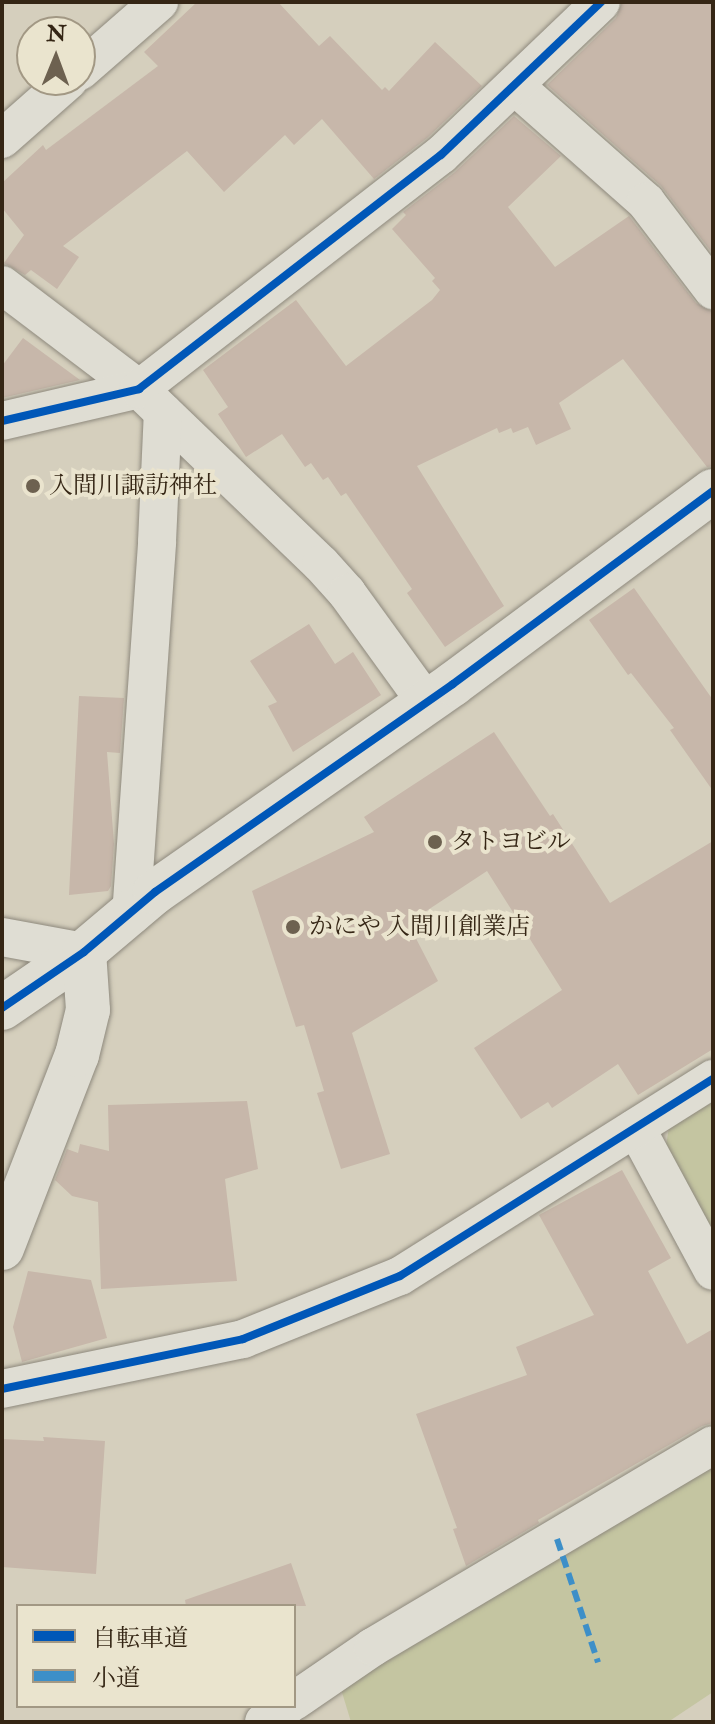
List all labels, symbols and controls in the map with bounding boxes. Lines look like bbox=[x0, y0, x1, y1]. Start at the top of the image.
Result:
north arrow bbox=[16, 16, 96, 96]
text: N bbox=[46, 20, 66, 48]
place label: 入間川諏訪神社 bbox=[49, 472, 217, 500]
marker: 入間川諏訪神社 bbox=[24, 477, 42, 495]
place label: タトヨビル bbox=[451, 828, 571, 856]
marker: タトヨビル bbox=[426, 833, 444, 851]
place label: かにや 入間川創業店 bbox=[309, 913, 530, 941]
marker: かにや 入間川創業店 bbox=[284, 918, 302, 936]
legend bbox=[16, 1604, 296, 1708]
text: 自転車道 bbox=[92, 1623, 188, 1654]
text: 小道 bbox=[92, 1663, 140, 1694]

